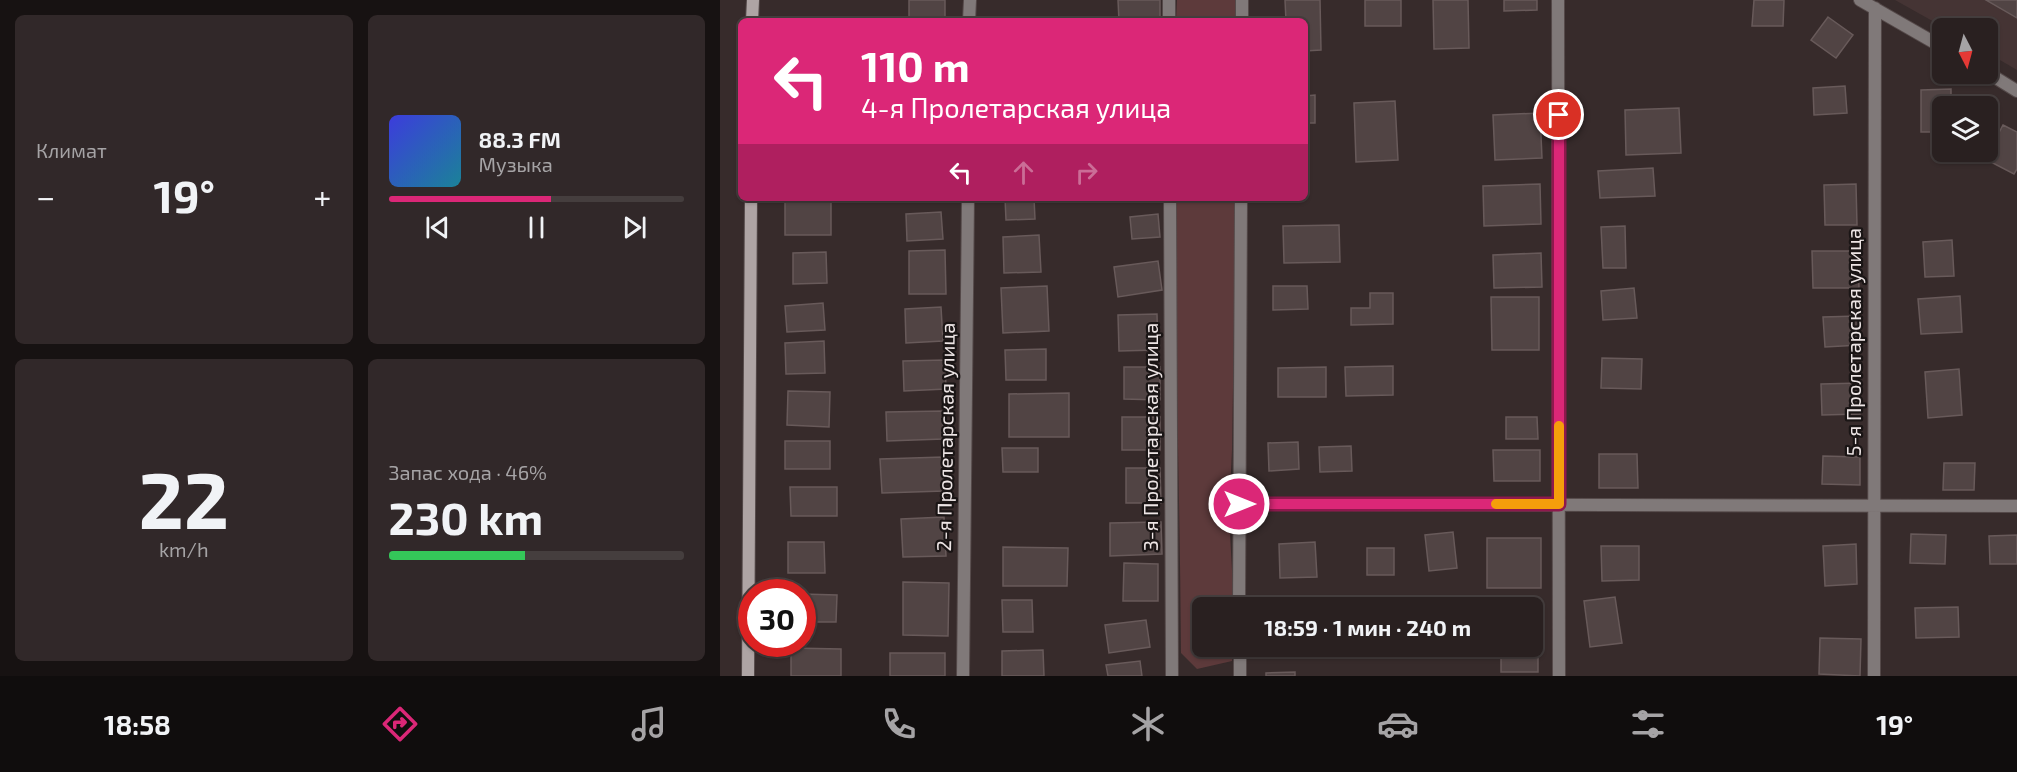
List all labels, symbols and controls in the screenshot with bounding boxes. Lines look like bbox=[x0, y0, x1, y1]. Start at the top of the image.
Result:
north arrow bbox=[1932, 18, 1998, 84]
map controls bbox=[1932, 18, 1998, 162]
text: 110 m bbox=[861, 40, 970, 90]
icon: left bbox=[762, 42, 840, 120]
pin bbox=[1533, 89, 1584, 140]
text: 4-я Пролетарская улица bbox=[861, 91, 1171, 123]
button: layers bbox=[1932, 96, 1998, 162]
icon: arrive bbox=[1542, 98, 1575, 131]
text: 88.3 FM bbox=[479, 126, 561, 152]
text: Климат bbox=[36, 138, 107, 162]
text: Музыка bbox=[479, 152, 553, 176]
icon: left bbox=[944, 156, 977, 189]
icon: ahead bbox=[1007, 156, 1040, 189]
icon: right bbox=[1070, 156, 1103, 189]
text: 19° bbox=[154, 168, 215, 222]
text: − bbox=[36, 176, 55, 216]
text: + bbox=[313, 176, 331, 216]
icon: previous bbox=[421, 211, 454, 244]
icon: pause bbox=[520, 211, 553, 244]
icon: next bbox=[618, 211, 651, 244]
street label: 5-я Пролетарская улица bbox=[1841, 228, 1866, 456]
street label: 2-я Пролетарская улица bbox=[931, 322, 960, 552]
street label: 3-я Пролетарская улица bbox=[1138, 323, 1163, 551]
text: 22 bbox=[138, 451, 229, 545]
text: Запас хода · 46% bbox=[389, 460, 547, 484]
position arrow bbox=[1207, 472, 1271, 536]
text: 230 km bbox=[389, 490, 543, 544]
text: km/h bbox=[159, 537, 209, 561]
speed limit sign: 30 bbox=[738, 579, 816, 657]
text: 18:59 · 1 мин · 240 m bbox=[1264, 614, 1471, 640]
icon: directions bbox=[379, 703, 421, 745]
icon: music bbox=[628, 703, 670, 745]
icon: phone bbox=[878, 703, 920, 745]
icon: climate bbox=[1127, 703, 1169, 745]
icon: car bbox=[1377, 703, 1419, 745]
icon: filters bbox=[1627, 703, 1669, 745]
text: 18:58 bbox=[104, 708, 171, 740]
text: 19° bbox=[1876, 708, 1913, 740]

